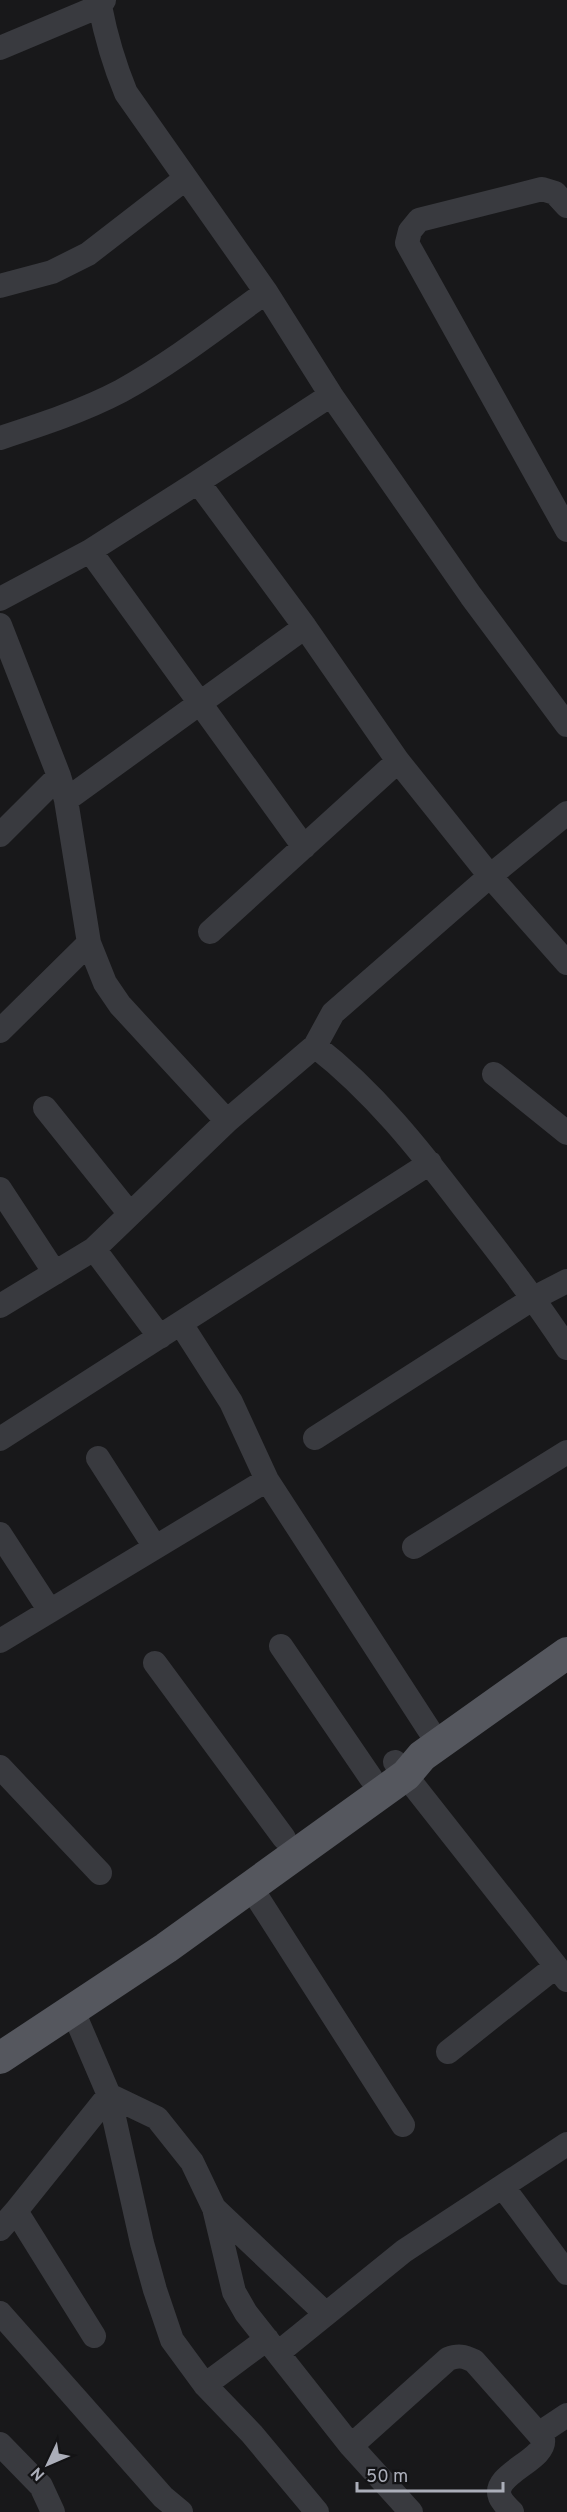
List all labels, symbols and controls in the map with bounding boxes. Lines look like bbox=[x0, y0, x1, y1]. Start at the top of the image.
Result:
north arrow bbox=[18, 2434, 78, 2494]
scale bar bbox=[357, 2455, 502, 2493]
text: N bbox=[27, 2462, 50, 2484]
text: 50 m bbox=[366, 2466, 408, 2489]

